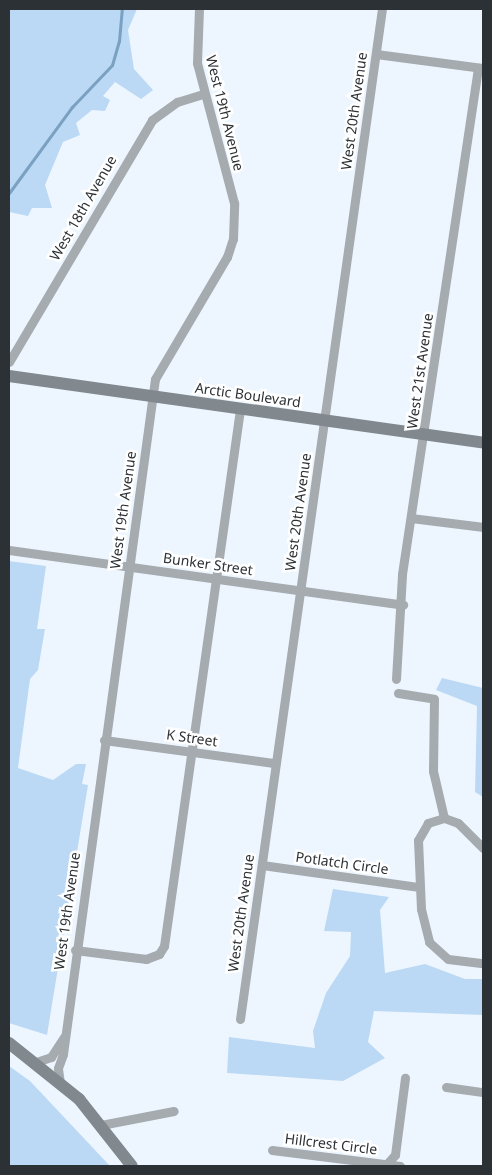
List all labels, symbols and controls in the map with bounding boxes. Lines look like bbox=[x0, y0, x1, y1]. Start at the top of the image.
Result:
street label: West 20th Avenue bbox=[337, 51, 371, 171]
street label: West 19th Avenue bbox=[203, 53, 247, 173]
street label: West 18th Avenue bbox=[46, 152, 120, 264]
street label: West 21st Avenue bbox=[404, 312, 436, 430]
street label: Arctic Boulevard bbox=[194, 379, 302, 411]
street label: West 19th Avenue bbox=[106, 450, 140, 570]
street label: West 20th Avenue bbox=[281, 452, 315, 572]
street label: Bunker Street bbox=[162, 549, 254, 579]
street label: K Street bbox=[165, 726, 219, 750]
street label: Potlatch Circle bbox=[294, 848, 390, 878]
street label: West 19th Avenue bbox=[50, 851, 84, 971]
street label: West 20th Avenue bbox=[224, 853, 258, 973]
street label: Hillcrest Circle bbox=[284, 1130, 378, 1158]

